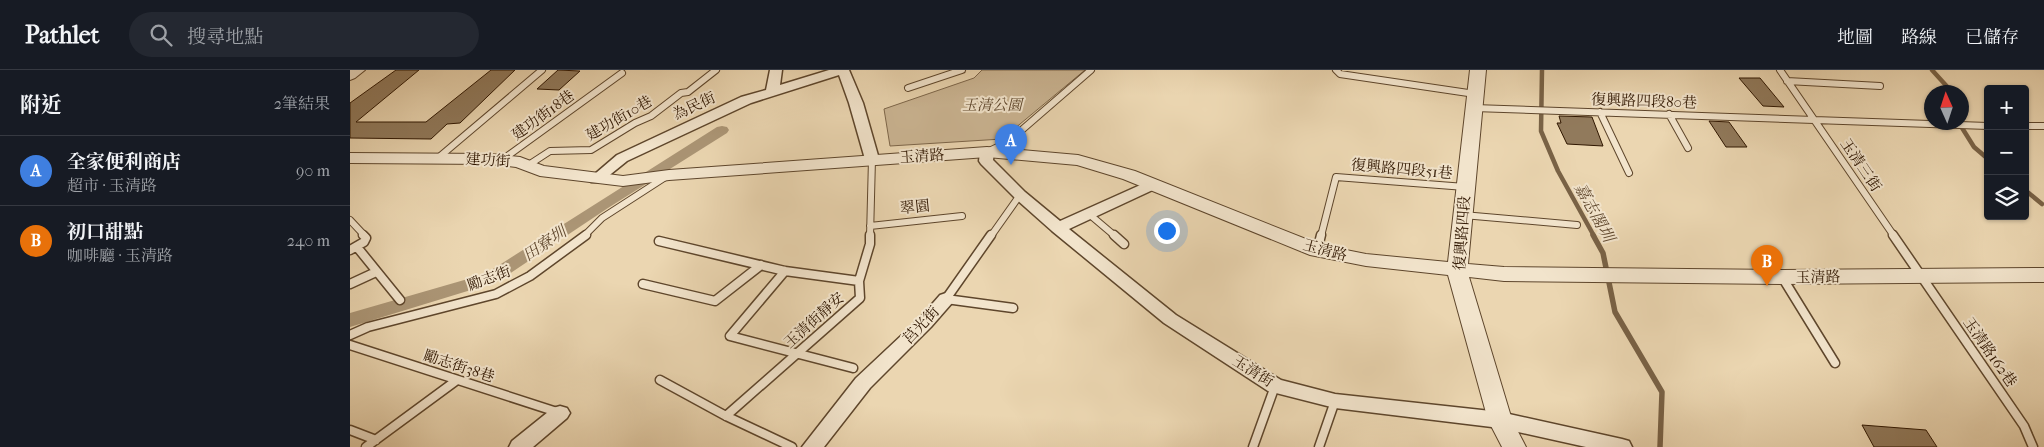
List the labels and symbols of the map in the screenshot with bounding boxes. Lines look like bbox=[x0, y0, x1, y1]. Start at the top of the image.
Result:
north arrow bbox=[1924, 85, 1969, 130]
street label: 建功街18巷 bbox=[508, 86, 578, 144]
street label: 為民街 bbox=[670, 88, 718, 124]
street label: 復興路四段80巷 bbox=[1591, 90, 1697, 112]
street label: 建功街10巷 bbox=[583, 92, 655, 144]
park label: 玉清公園 bbox=[962, 96, 1024, 114]
pin: A bbox=[995, 124, 1027, 165]
street label: 玉清三街 bbox=[1837, 135, 1885, 195]
street label: 玉清路 bbox=[899, 145, 945, 167]
street label: 建功街 bbox=[465, 150, 511, 170]
street label: 復興路四段51巷 bbox=[1350, 156, 1454, 182]
water label: 嘉志閣圳 bbox=[1571, 180, 1620, 247]
street label: 復興路四段 bbox=[1450, 195, 1474, 271]
street label: 翠園 bbox=[899, 196, 931, 218]
your location bbox=[1154, 218, 1180, 244]
water label: 田寮圳 bbox=[519, 220, 572, 265]
street label: 玉清路 bbox=[1301, 235, 1349, 265]
pin: B bbox=[1751, 245, 1783, 286]
street label: 勵志街 bbox=[465, 262, 513, 294]
street label: 玉清路 bbox=[1795, 268, 1841, 286]
street label: 玉清街靜安 bbox=[780, 288, 848, 352]
street label: 莒光街 bbox=[899, 302, 943, 348]
street label: 玉清路162巷 bbox=[1959, 314, 2021, 390]
street label: 勵志街38巷 bbox=[421, 346, 497, 386]
street label: 玉清街 bbox=[1229, 351, 1277, 391]

